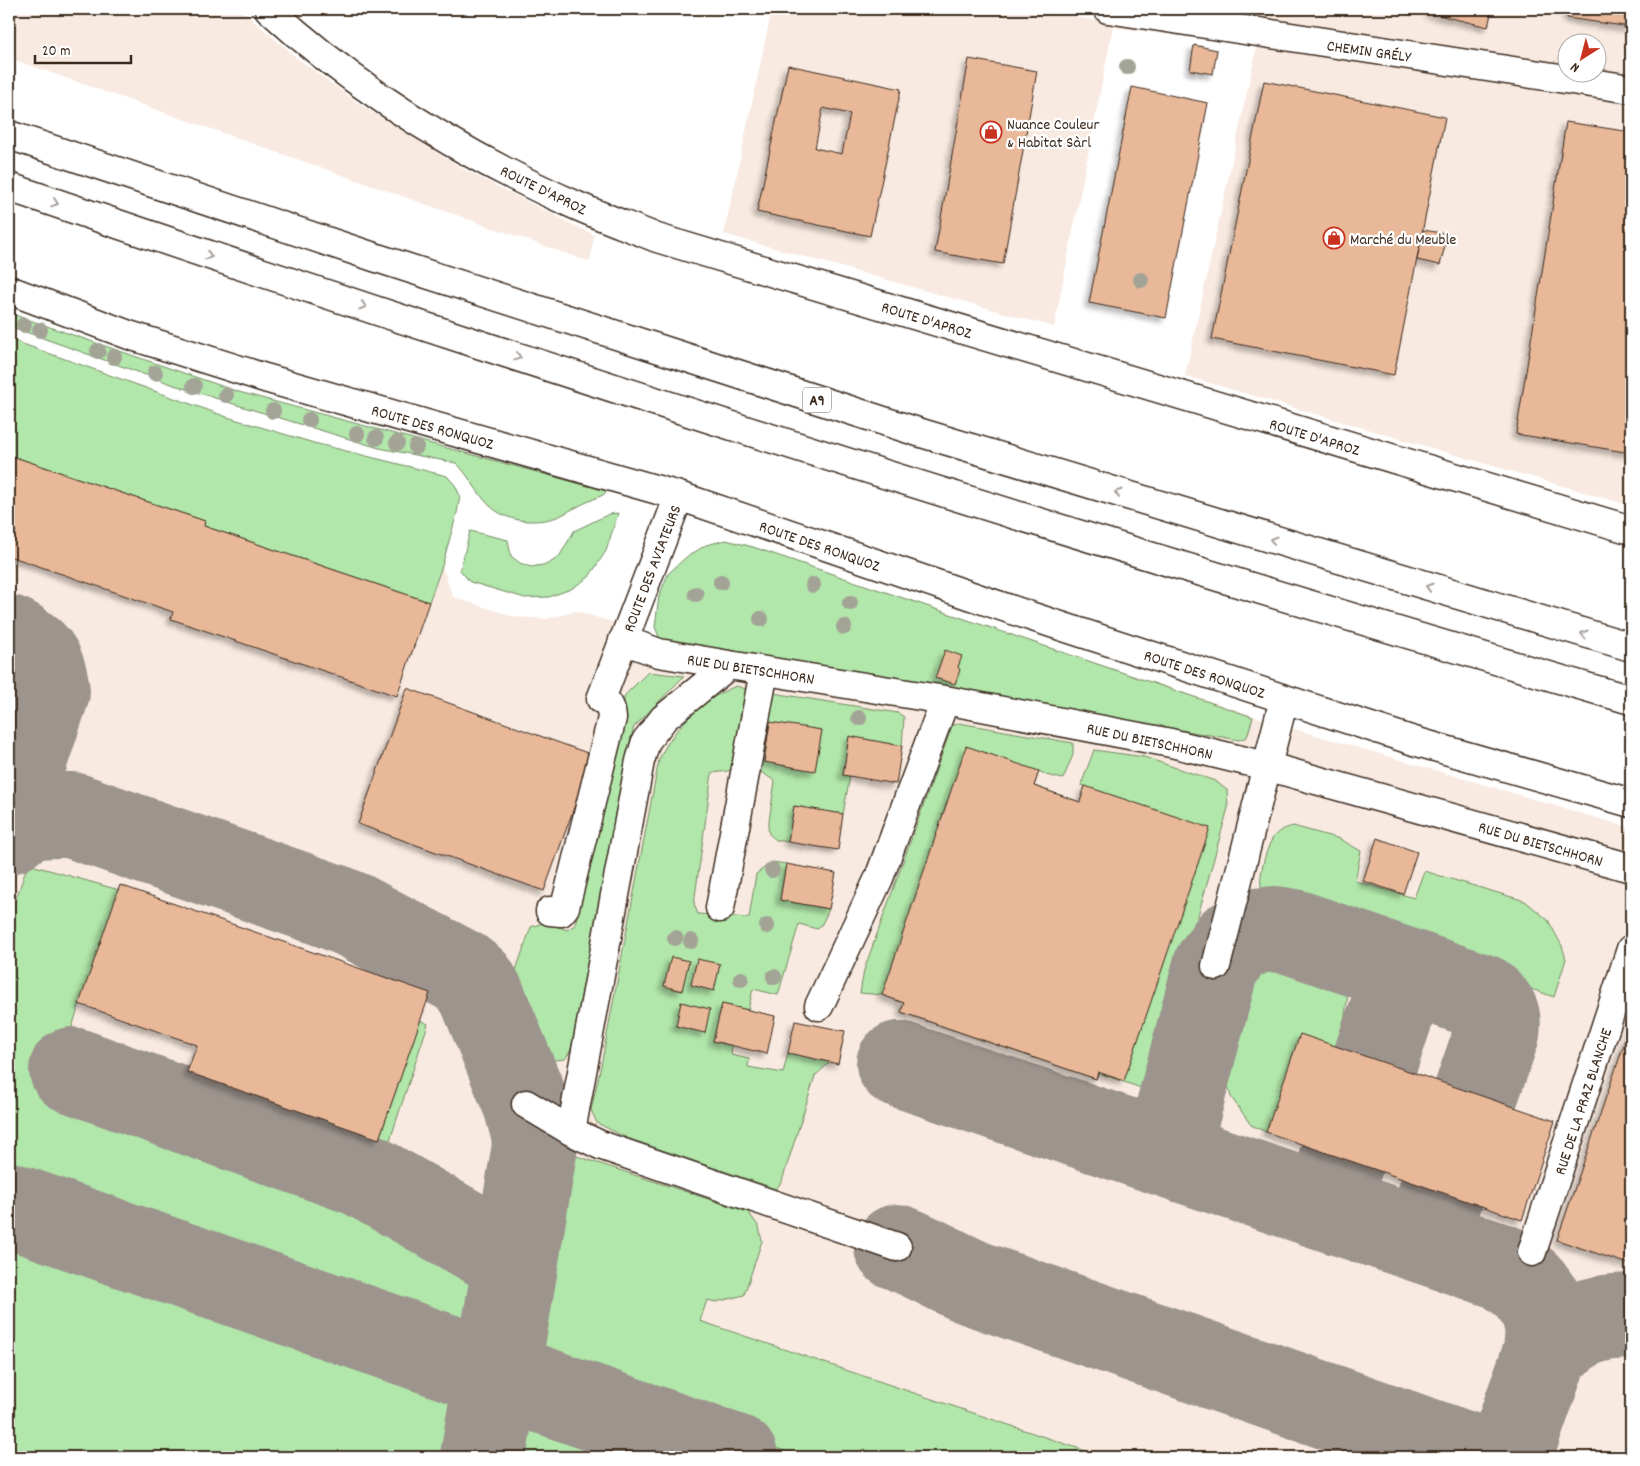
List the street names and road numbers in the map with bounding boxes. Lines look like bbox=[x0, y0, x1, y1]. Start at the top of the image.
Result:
street label: CHEMIN GRÉLY bbox=[1325, 35, 1413, 70]
street label: ROUTE D'APROZ bbox=[496, 160, 590, 222]
street label: ROUTE D'APROZ bbox=[878, 297, 974, 346]
road number: A9 bbox=[803, 388, 831, 412]
street label: ROUTE DES RONQUOZ bbox=[368, 400, 496, 457]
street label: ROUTE D'APROZ bbox=[1266, 414, 1362, 463]
street label: ROUTE DES AVIATEURS bbox=[618, 502, 688, 636]
street label: ROUTE DES RONQUOZ bbox=[756, 516, 883, 579]
street label: ROUTE DES RONQUOZ bbox=[1141, 645, 1268, 706]
street label: RUE DU BIETSCHHORN bbox=[685, 649, 816, 692]
street label: RUE DU BIETSCHHORN bbox=[1084, 718, 1215, 767]
street label: RUE DU BIETSCHHORN bbox=[1475, 817, 1605, 874]
street label: RUE DE LA PRAZ BLANCHE bbox=[1550, 1025, 1619, 1178]

